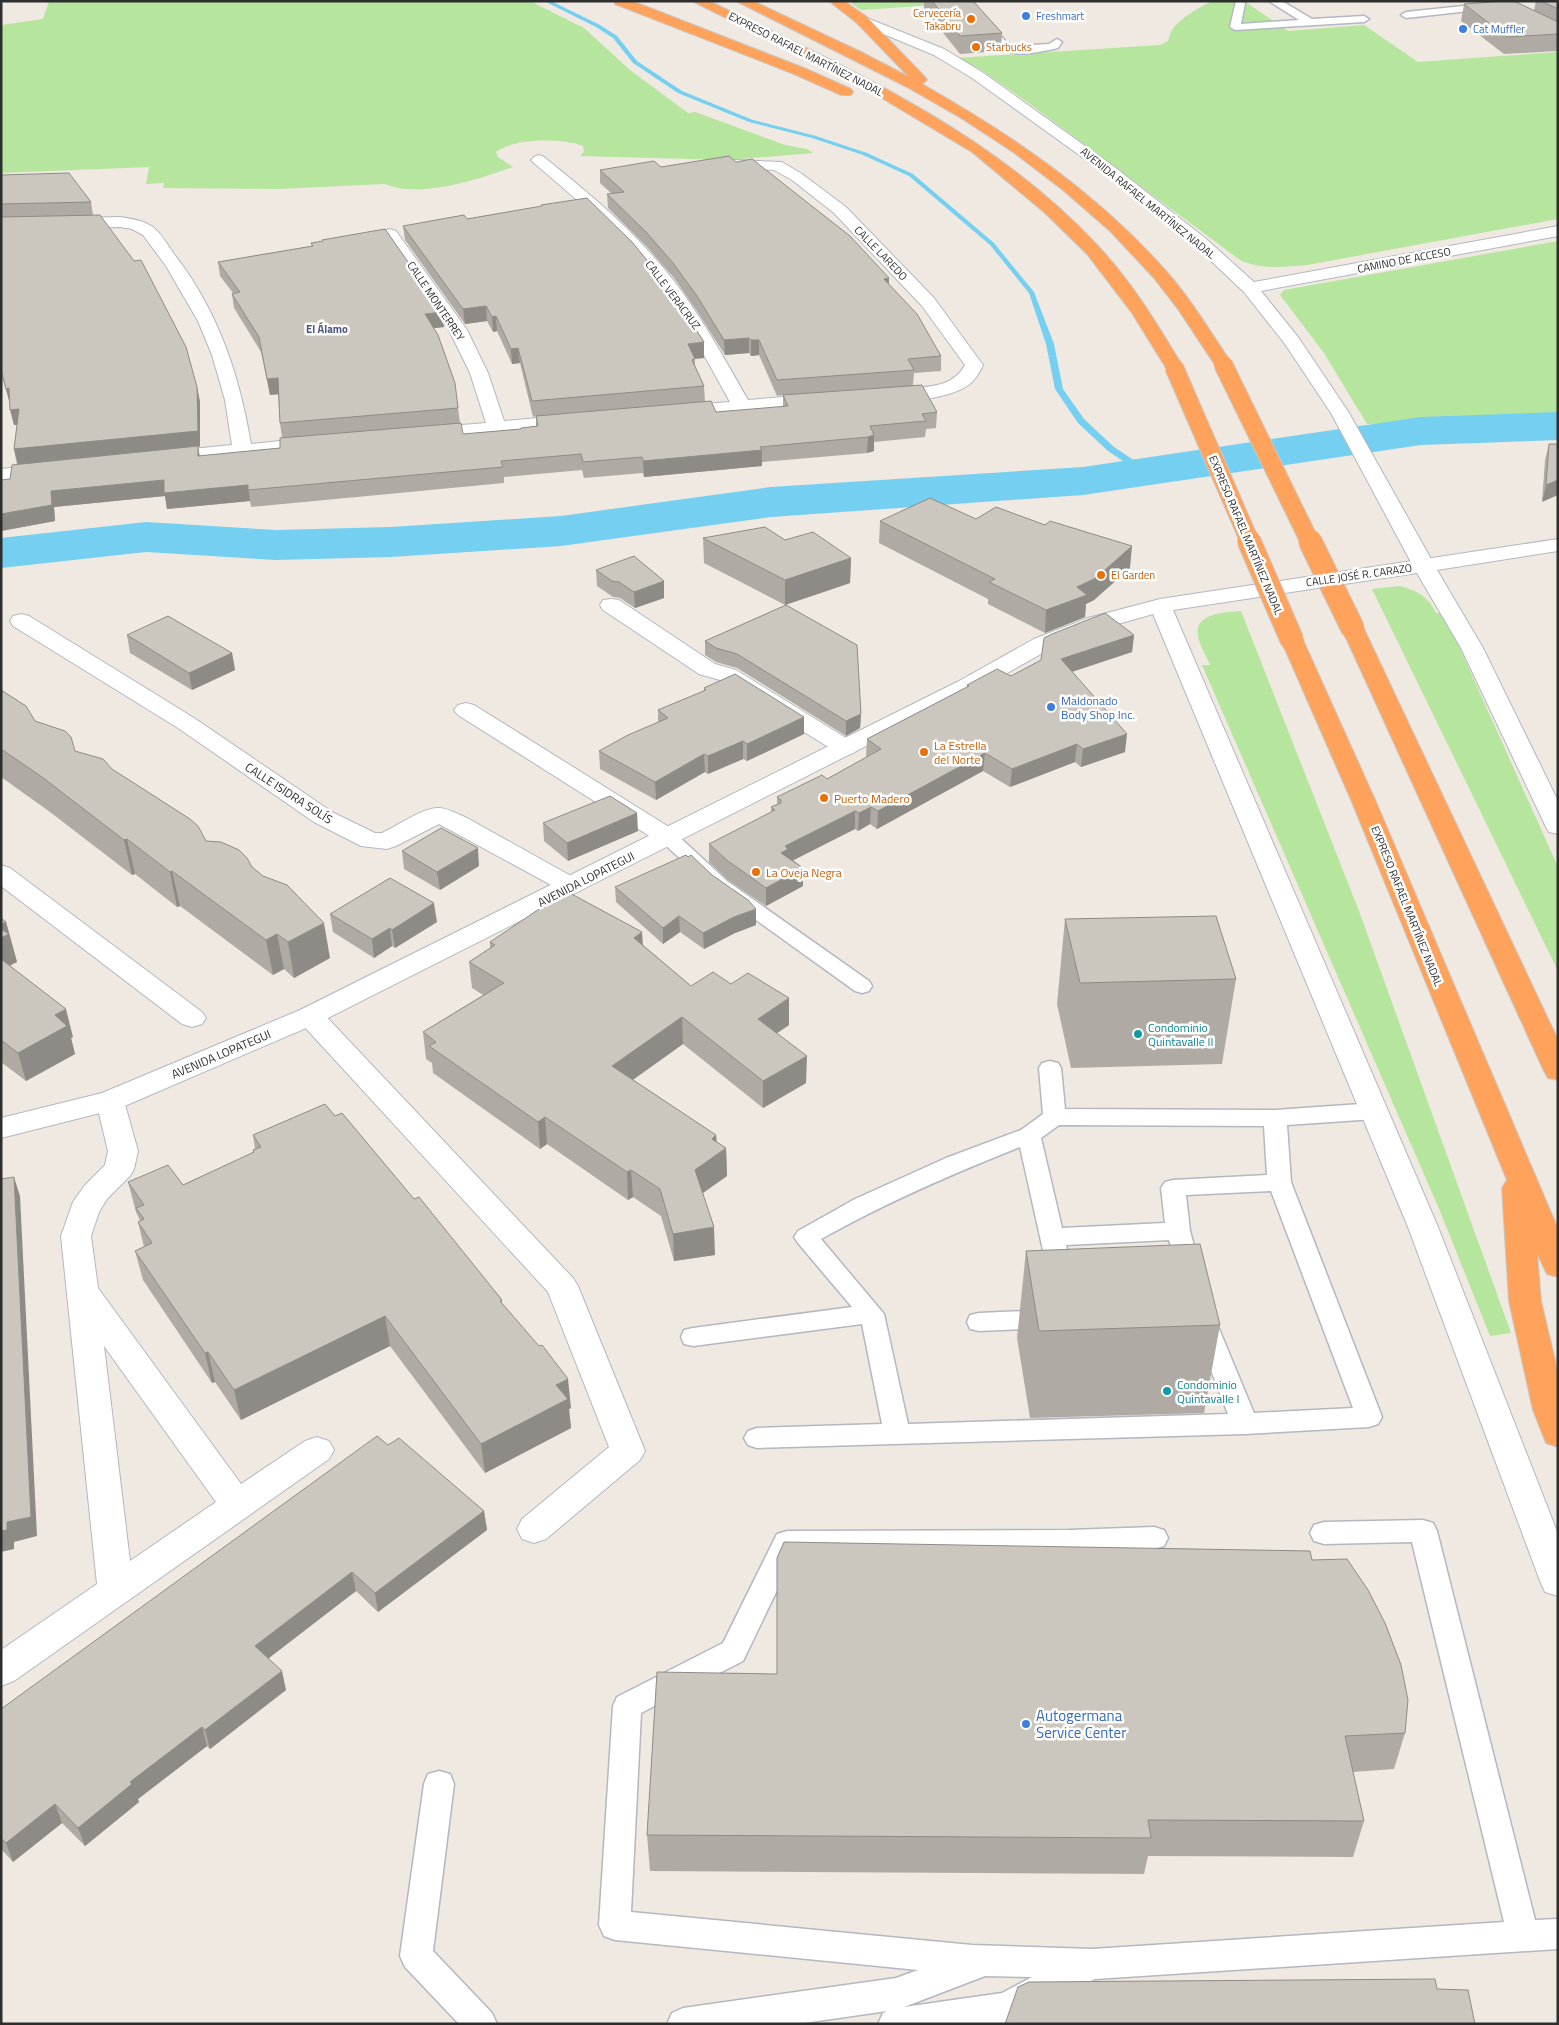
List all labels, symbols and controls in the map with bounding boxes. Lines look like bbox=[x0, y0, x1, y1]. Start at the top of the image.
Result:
place label: Cervecería Takabru bbox=[913, 5, 961, 34]
street label: EXPRESO RAFAEL MARTÍNEZ NADAL bbox=[726, 8, 887, 100]
place label: Freshmart bbox=[1036, 8, 1084, 24]
marker: Freshmart bbox=[1020, 10, 1032, 22]
marker: Cervecería Takabru bbox=[965, 13, 977, 25]
place label: Cat Muffler bbox=[1473, 21, 1525, 37]
marker: Cat Muffler bbox=[1457, 23, 1469, 35]
place label: Starbucks bbox=[986, 39, 1032, 55]
marker: Starbucks bbox=[970, 41, 982, 53]
street label: AVENIDA RAFAEL MARTÍNEZ NADAL bbox=[1077, 143, 1219, 263]
street label: CALLE LAREDO bbox=[851, 222, 911, 284]
street label: CAMINO DE ACCESO bbox=[1356, 243, 1452, 277]
street label: CALLE VERACRUZ bbox=[642, 257, 704, 333]
street label: CALLE MONTERREY bbox=[403, 258, 469, 344]
district label: El Álamo bbox=[306, 321, 348, 337]
street label: EXPRESO RAFAEL MARTÍNEZ NADAL bbox=[1205, 453, 1287, 618]
street label: CALLE JOSÉ R. CARAZO bbox=[1305, 560, 1413, 590]
place label: El Garden bbox=[1111, 567, 1155, 583]
marker: El Garden bbox=[1095, 569, 1107, 581]
place label: Maldonado Body Shop Inc. bbox=[1061, 691, 1135, 724]
marker: Maldonado Body Shop Inc. bbox=[1045, 701, 1057, 713]
place label: La Estrella del Norte bbox=[934, 736, 986, 769]
marker: La Estrella del Norte bbox=[918, 746, 930, 758]
street label: CALLE ISIDRA SOLÍS bbox=[241, 757, 337, 829]
place label: Puerto Madero bbox=[834, 789, 910, 808]
marker: Puerto Madero bbox=[818, 792, 830, 804]
street label: EXPRESO RAFAEL MARTÍNEZ NADAL bbox=[1367, 823, 1447, 989]
street label: AVENIDA LOPATEGUI bbox=[534, 846, 638, 912]
place label: La Oveja Negra bbox=[766, 863, 842, 882]
marker: La Oveja Negra bbox=[750, 866, 762, 878]
place label: Condominio Quintavalle II bbox=[1148, 1018, 1213, 1051]
street label: AVENIDA LOPATEGUI bbox=[168, 1024, 274, 1084]
marker: Condominio Quintavalle II bbox=[1132, 1028, 1144, 1040]
place label: Condominio Quintavalle I bbox=[1177, 1375, 1239, 1408]
marker: Condominio Quintavalle I bbox=[1161, 1385, 1173, 1397]
place label: Autogermana Service Center bbox=[1036, 1704, 1126, 1744]
marker: Autogermana Service Center bbox=[1020, 1718, 1032, 1730]

